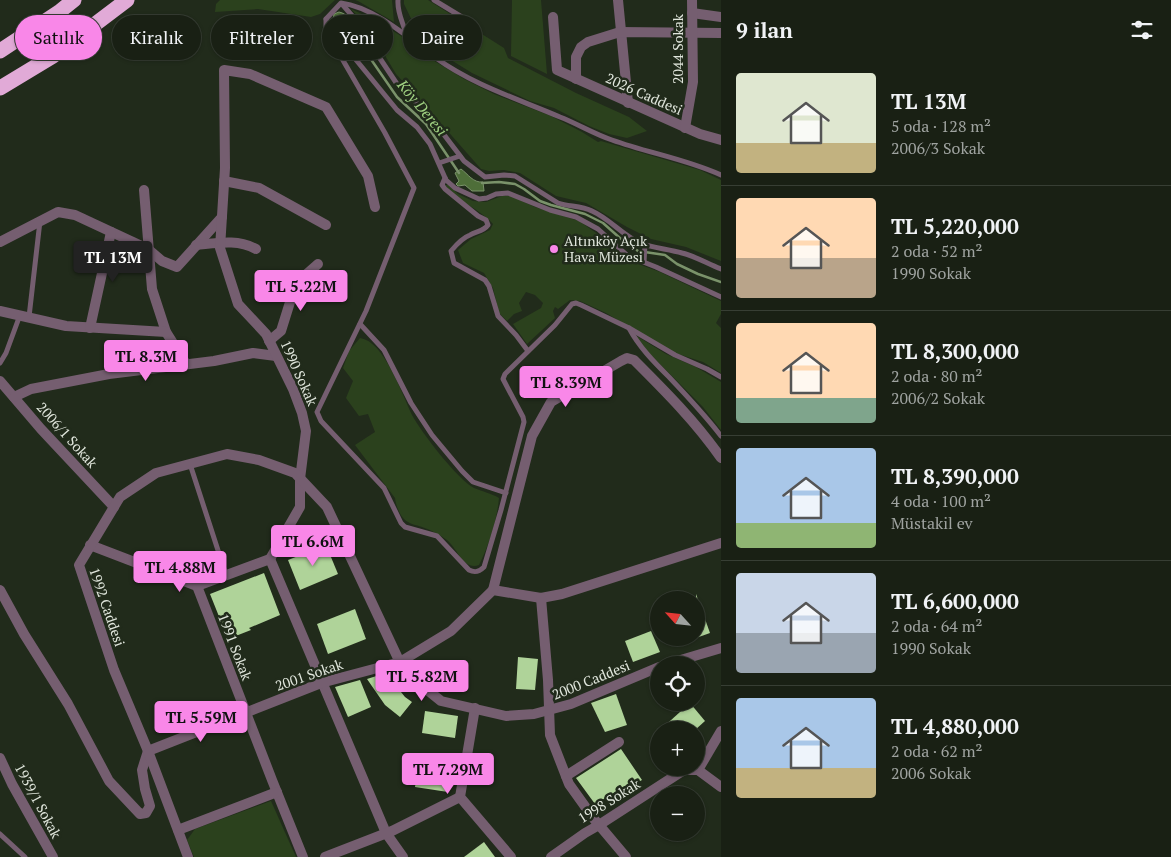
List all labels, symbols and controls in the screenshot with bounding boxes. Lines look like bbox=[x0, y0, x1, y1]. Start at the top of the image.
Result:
street label: 2044 Sokak bbox=[668, 13, 687, 84]
chip: Satılık bbox=[15, 15, 102, 60]
chip: Kiralık bbox=[112, 15, 201, 60]
chip: Filtreler bbox=[211, 15, 312, 60]
chip: Yeni bbox=[322, 15, 393, 60]
chip: Daire bbox=[403, 15, 482, 60]
text: 9 ilan bbox=[736, 16, 793, 44]
icon: filters bbox=[1128, 16, 1156, 44]
street label: 2026 Caddesi bbox=[603, 68, 686, 119]
water label: Köy Deresi bbox=[393, 74, 453, 140]
text: TL 13M bbox=[891, 87, 966, 115]
icon: home bbox=[776, 93, 836, 153]
text: 5 oda · 128 m² bbox=[891, 115, 991, 137]
text: 2006/3 Sokak bbox=[891, 137, 985, 159]
text: TL 5,220,000 bbox=[891, 212, 1019, 240]
icon: home bbox=[776, 218, 836, 278]
place label: Altınköy Açık Hava Müzesi bbox=[564, 231, 648, 266]
pin: TL 13M bbox=[72, 240, 154, 283]
text: 2 oda · 52 m² bbox=[891, 240, 983, 262]
marker: Altınköy Açık Hava Müzesi bbox=[548, 243, 560, 255]
text: TL 13M bbox=[84, 246, 142, 268]
text: 1990 Sokak bbox=[891, 262, 971, 284]
pin: TL 5.22M bbox=[249, 270, 353, 312]
text: TL 5.22M bbox=[265, 275, 337, 297]
street label: 1990 Sokak bbox=[277, 337, 323, 409]
text: TL 8,300,000 bbox=[891, 337, 1019, 365]
pin: TL 8.3M bbox=[100, 340, 192, 382]
icon: home bbox=[776, 343, 836, 403]
text: TL 8.3M bbox=[115, 345, 177, 367]
text: 2 oda · 80 m² bbox=[891, 365, 983, 387]
pin: TL 8.39M bbox=[514, 366, 618, 408]
text: TL 8.39M bbox=[530, 371, 602, 393]
text: 2006/2 Sokak bbox=[891, 387, 985, 409]
street label: 2006/1 Sokak bbox=[33, 398, 102, 472]
text: TL 8,390,000 bbox=[891, 462, 1019, 490]
icon: home bbox=[776, 468, 836, 528]
text: 4 oda · 100 m² bbox=[891, 490, 991, 512]
text: Müstakil ev bbox=[891, 512, 973, 534]
pin: TL 6.6M bbox=[267, 524, 359, 567]
text: TL 6.6M bbox=[282, 530, 344, 552]
pin: TL 4.88M bbox=[128, 550, 232, 593]
text: TL 4.88M bbox=[144, 556, 216, 578]
street label: 1992 Caddesi bbox=[85, 565, 130, 649]
text: TL 6,600,000 bbox=[891, 587, 1019, 615]
north arrow bbox=[650, 591, 705, 646]
map controls bbox=[650, 591, 705, 841]
icon: home bbox=[776, 593, 836, 653]
street label: 1991 Sokak bbox=[214, 611, 257, 684]
text: 2 oda · 64 m² bbox=[891, 615, 983, 637]
text: 1990 Sokak bbox=[891, 637, 971, 659]
street label: 2001 Sokak bbox=[273, 654, 346, 695]
street label: 2000 Caddesi bbox=[549, 655, 632, 704]
button: locate bbox=[650, 656, 705, 711]
pin: TL 5.82M bbox=[370, 660, 474, 702]
text: TL 5.82M bbox=[386, 665, 458, 687]
pin: TL 5.59M bbox=[149, 700, 253, 743]
text: TL 5.59M bbox=[165, 706, 237, 728]
text: TL 4,880,000 bbox=[891, 712, 1019, 740]
icon: home bbox=[776, 718, 836, 778]
button: + bbox=[650, 721, 705, 776]
text: 2 oda · 62 m² bbox=[891, 740, 983, 762]
pin: TL 7.29M bbox=[396, 752, 500, 795]
text: TL 7.29M bbox=[413, 758, 483, 780]
street label: 1939/1 Sokak bbox=[11, 760, 67, 842]
text: 2006 Sokak bbox=[891, 762, 971, 784]
street label: 1998 Sokak bbox=[574, 774, 644, 827]
button: − bbox=[650, 786, 705, 841]

